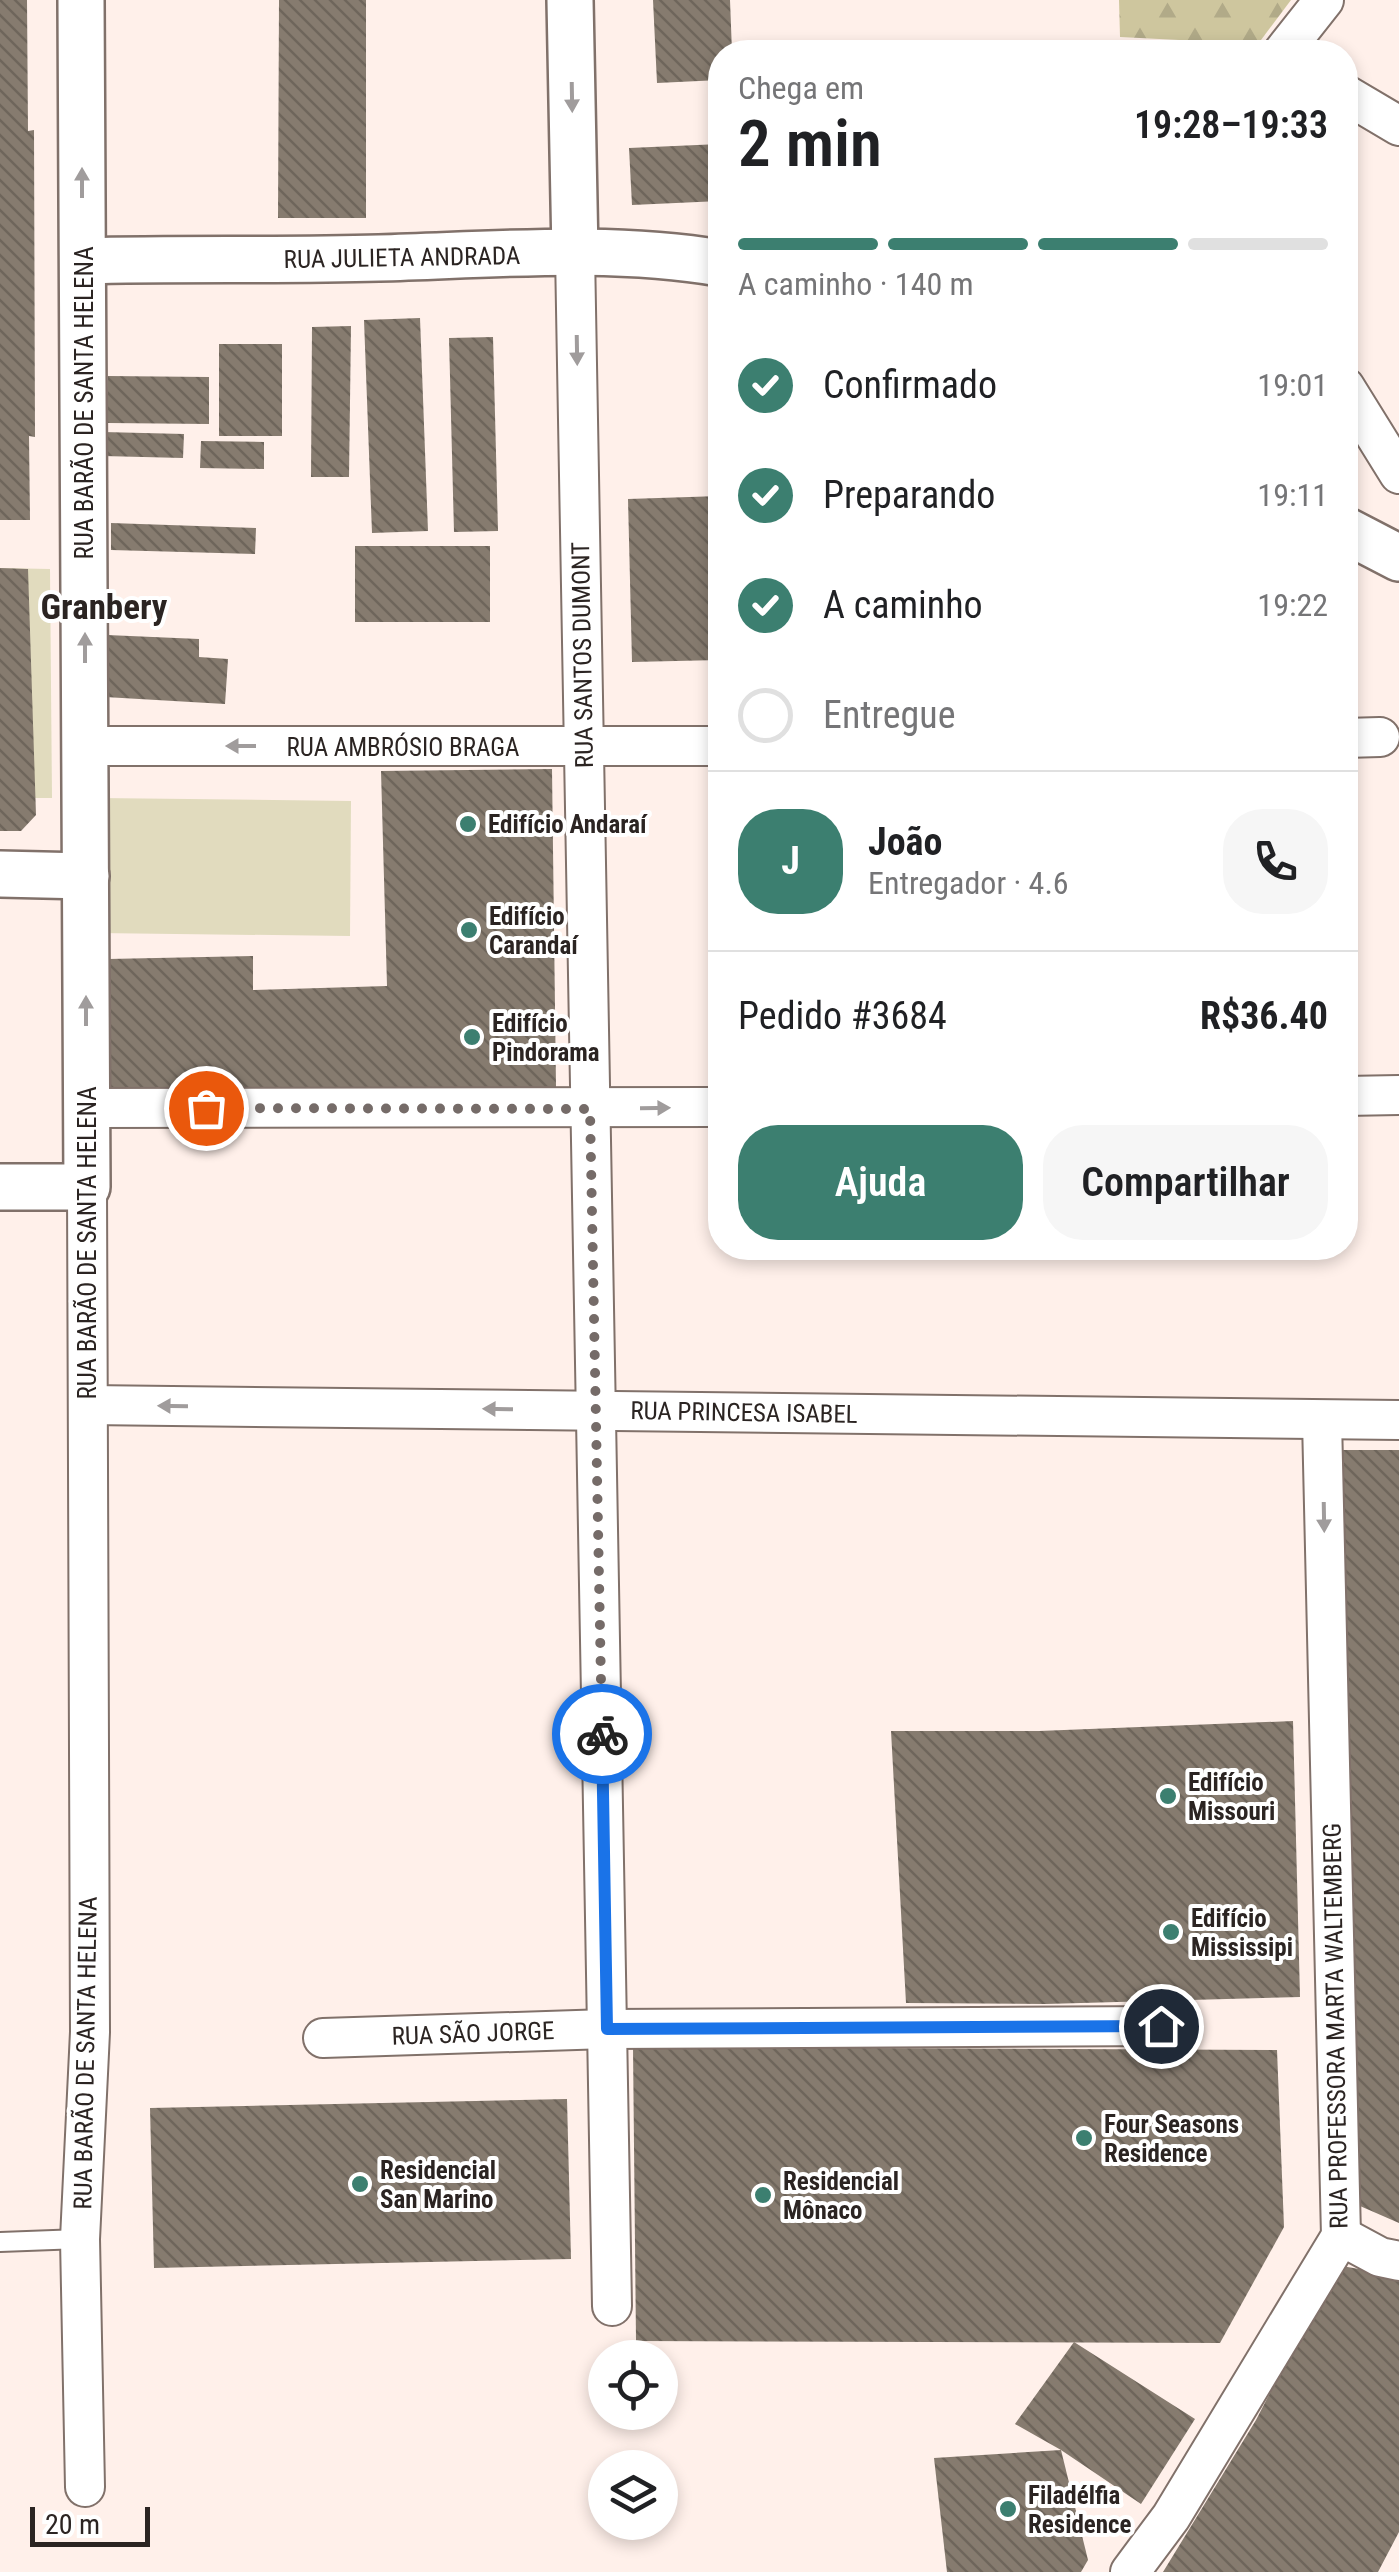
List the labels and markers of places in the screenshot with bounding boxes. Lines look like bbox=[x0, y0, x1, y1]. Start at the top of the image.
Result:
place label: Edifício Andaraí bbox=[488, 810, 648, 839]
marker: Edifício Andaraí bbox=[457, 813, 479, 835]
place label: Edifício Carandaí bbox=[489, 902, 579, 960]
marker: Edifício Carandaí bbox=[458, 919, 480, 941]
place label: Edifício Pindorama bbox=[492, 1009, 600, 1067]
marker: Edifício Pindorama bbox=[461, 1026, 483, 1048]
pin bbox=[164, 1066, 249, 1151]
place label: Edifício Missouri bbox=[1188, 1768, 1275, 1826]
marker: Edifício Missouri bbox=[1157, 1785, 1179, 1807]
place label: Edifício Mississipi bbox=[1191, 1904, 1293, 1962]
marker: Edifício Mississipi bbox=[1160, 1921, 1182, 1943]
pin bbox=[1119, 1984, 1204, 2069]
place label: Four Seasons Residence bbox=[1104, 2110, 1239, 2168]
marker: Four Seasons Residence bbox=[1073, 2127, 1095, 2149]
place label: Residencial San Marino bbox=[380, 2156, 496, 2214]
place label: Residencial Mônaco bbox=[783, 2167, 899, 2225]
marker: Residencial San Marino bbox=[349, 2173, 371, 2195]
marker: Residencial Mônaco bbox=[752, 2184, 774, 2206]
place label: Filadélfia Residence bbox=[1028, 2481, 1132, 2539]
marker: Filadélfia Residence bbox=[997, 2498, 1019, 2520]

